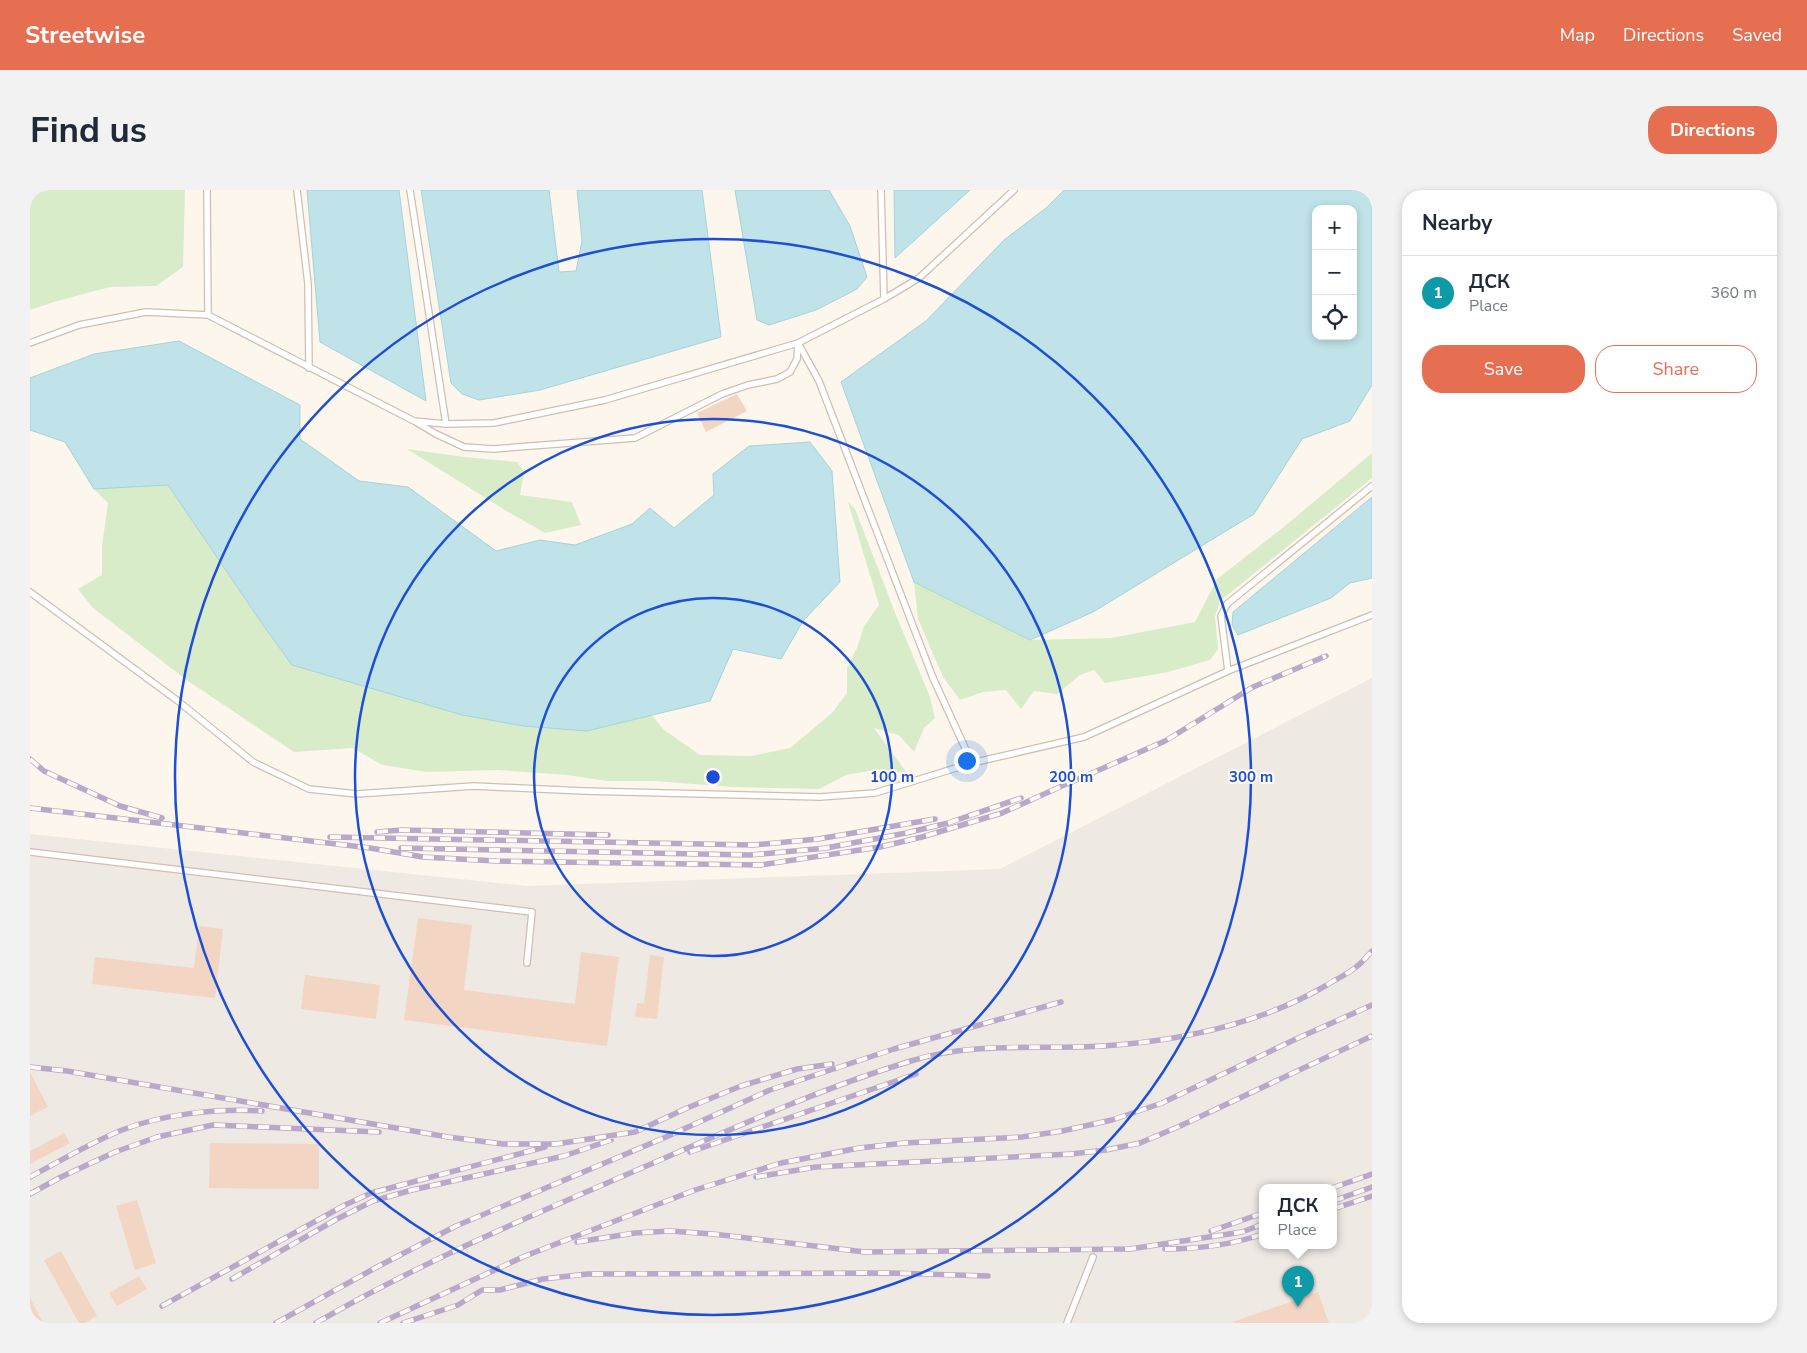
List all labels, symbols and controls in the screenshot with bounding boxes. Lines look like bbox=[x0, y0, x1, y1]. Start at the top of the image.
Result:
text: Streetwise bbox=[25, 19, 145, 51]
text: Map bbox=[1560, 23, 1595, 47]
text: Directions bbox=[1623, 23, 1704, 47]
text: Saved bbox=[1732, 23, 1782, 47]
button: Directions bbox=[1648, 106, 1777, 154]
text: Find us bbox=[30, 107, 147, 154]
map controls bbox=[1312, 205, 1357, 340]
button: + bbox=[1312, 205, 1357, 250]
text: Nearby bbox=[1422, 209, 1492, 237]
button: − bbox=[1312, 250, 1357, 295]
text: ДСК bbox=[1469, 269, 1510, 295]
text: 1 bbox=[1433, 282, 1443, 304]
text: 360 m bbox=[1710, 282, 1757, 304]
button: locate bbox=[1312, 295, 1357, 340]
text: Place bbox=[1469, 295, 1508, 317]
button: Save bbox=[1422, 345, 1585, 393]
button: Share bbox=[1595, 345, 1757, 393]
your location bbox=[954, 748, 980, 774]
text: 100 m bbox=[870, 767, 914, 787]
text: 200 m bbox=[1049, 767, 1093, 787]
text: 300 m bbox=[1229, 767, 1273, 787]
centre of rings bbox=[704, 768, 722, 786]
popup bbox=[1259, 1184, 1337, 1249]
text: ДСК bbox=[1278, 1193, 1318, 1219]
text: Place bbox=[1278, 1219, 1317, 1241]
pin: 1 bbox=[1282, 1266, 1314, 1307]

